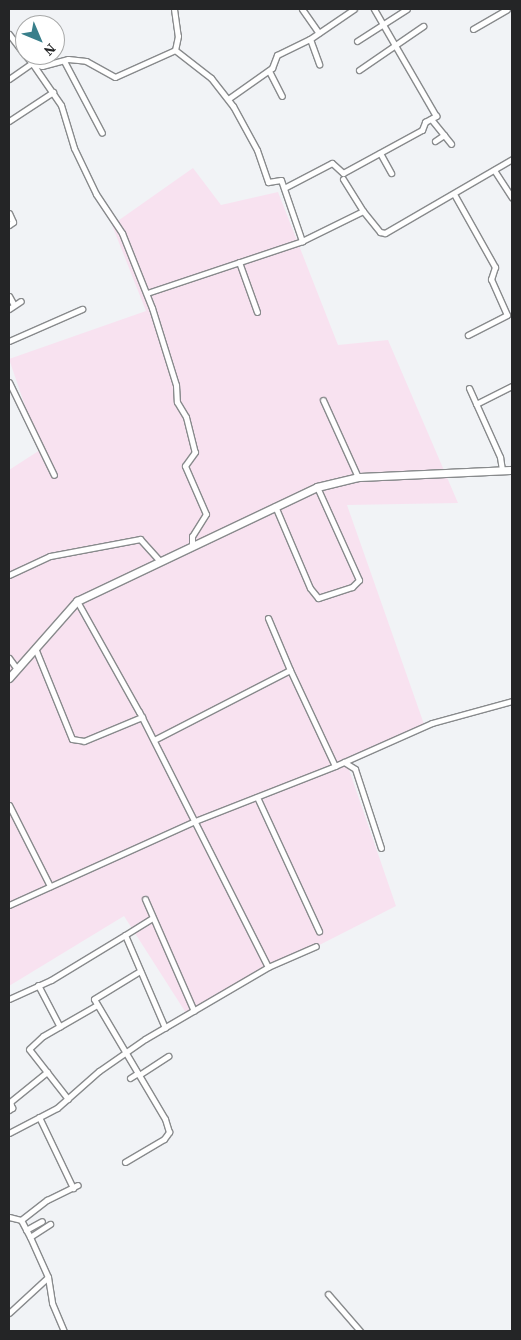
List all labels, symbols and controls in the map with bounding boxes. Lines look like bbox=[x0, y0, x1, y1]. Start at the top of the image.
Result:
north arrow bbox=[15, 15, 65, 65]
text: N bbox=[39, 39, 61, 61]

